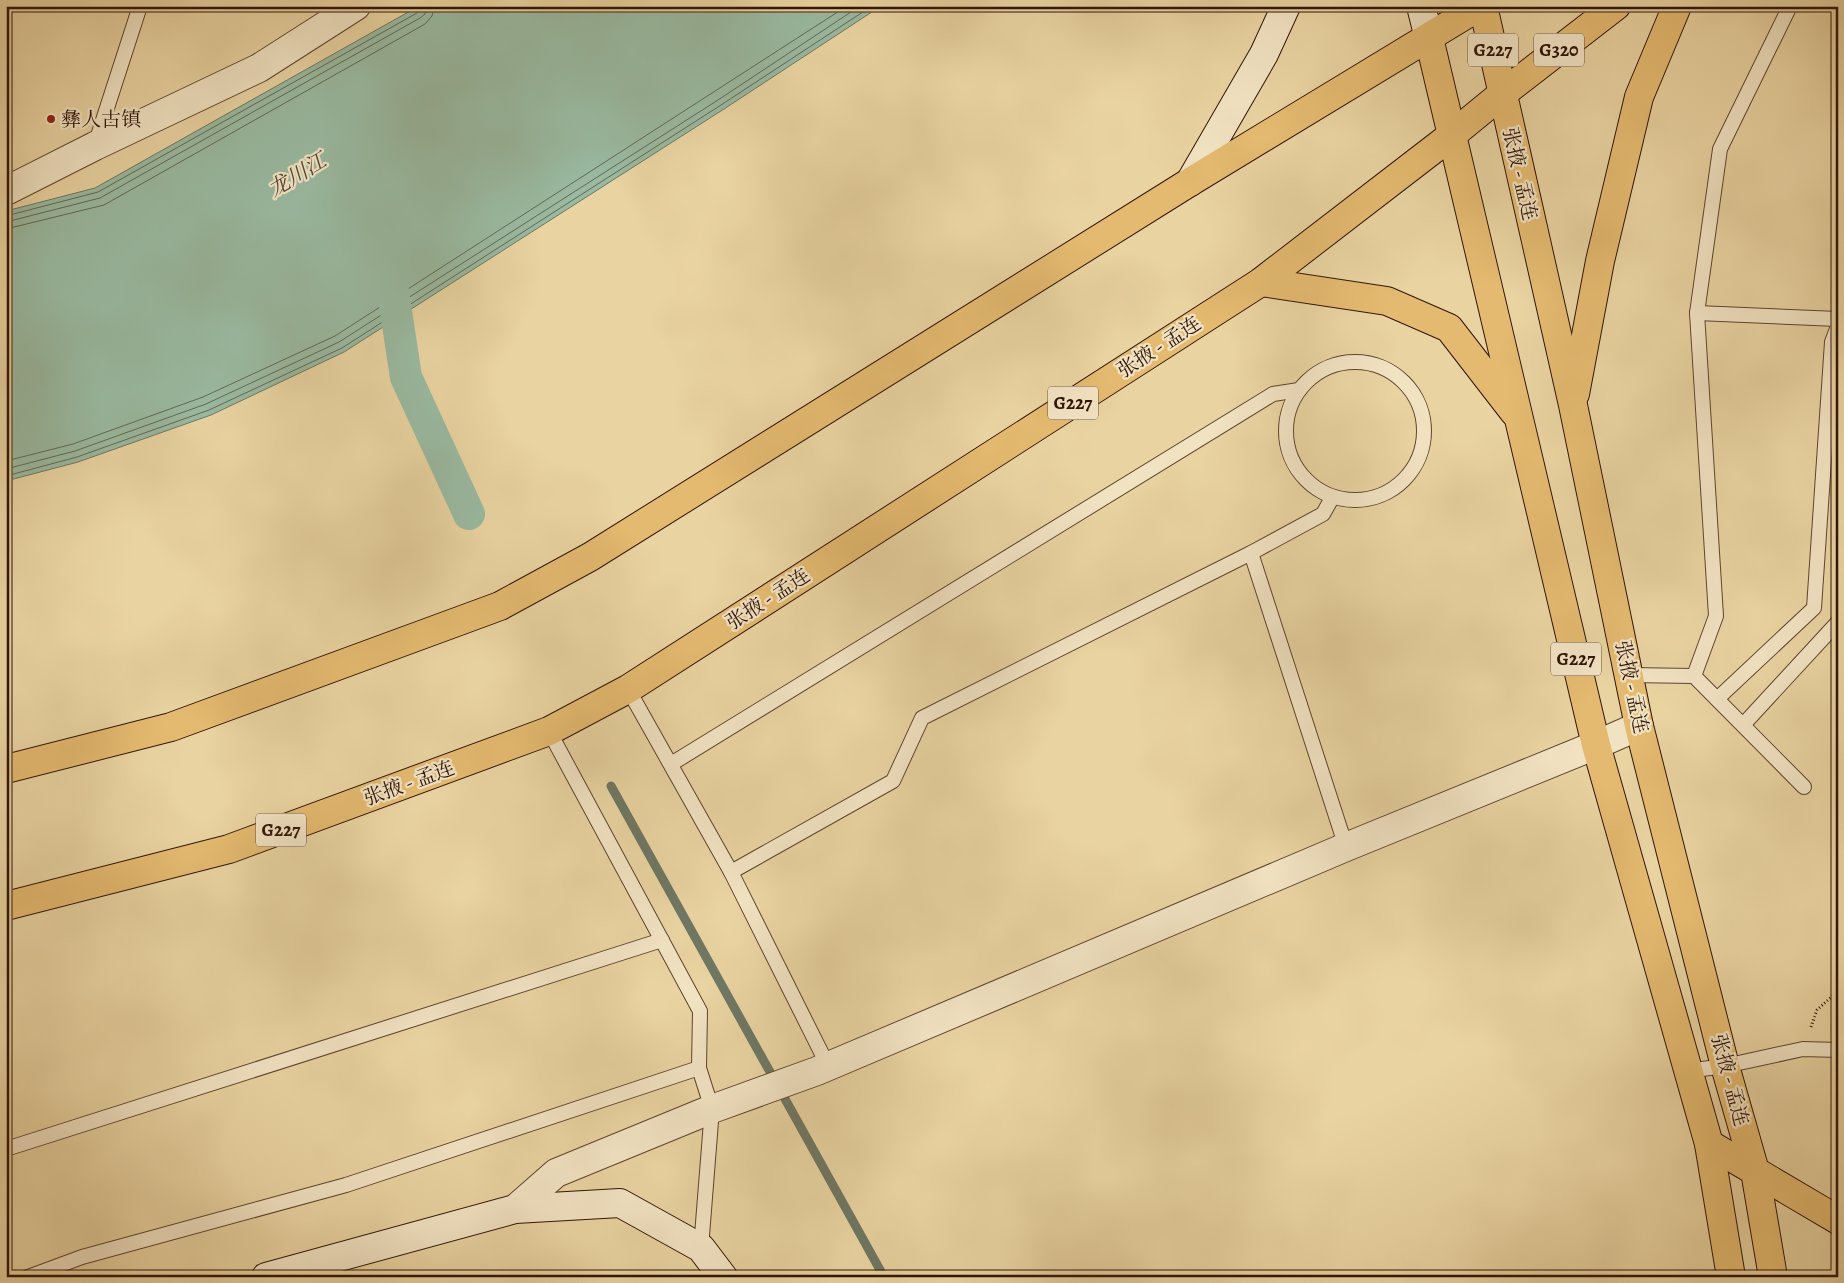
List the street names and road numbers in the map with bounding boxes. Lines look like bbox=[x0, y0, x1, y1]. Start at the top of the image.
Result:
road number: G227 bbox=[1468, 34, 1518, 66]
road number: G320 bbox=[1534, 34, 1584, 66]
street label: 张掖 - 孟连 bbox=[1496, 125, 1544, 223]
street label: 张掖 - 孟连 bbox=[1112, 310, 1206, 384]
road number: G227 bbox=[1048, 386, 1098, 419]
street label: 张掖 - 孟连 bbox=[721, 562, 815, 636]
street label: 张掖 - 孟连 bbox=[1609, 638, 1655, 736]
road number: G227 bbox=[1551, 642, 1601, 676]
street label: 张掖 - 孟连 bbox=[360, 754, 458, 812]
road number: G227 bbox=[256, 814, 306, 846]
street label: 张掖 - 孟连 bbox=[1705, 1031, 1755, 1129]

